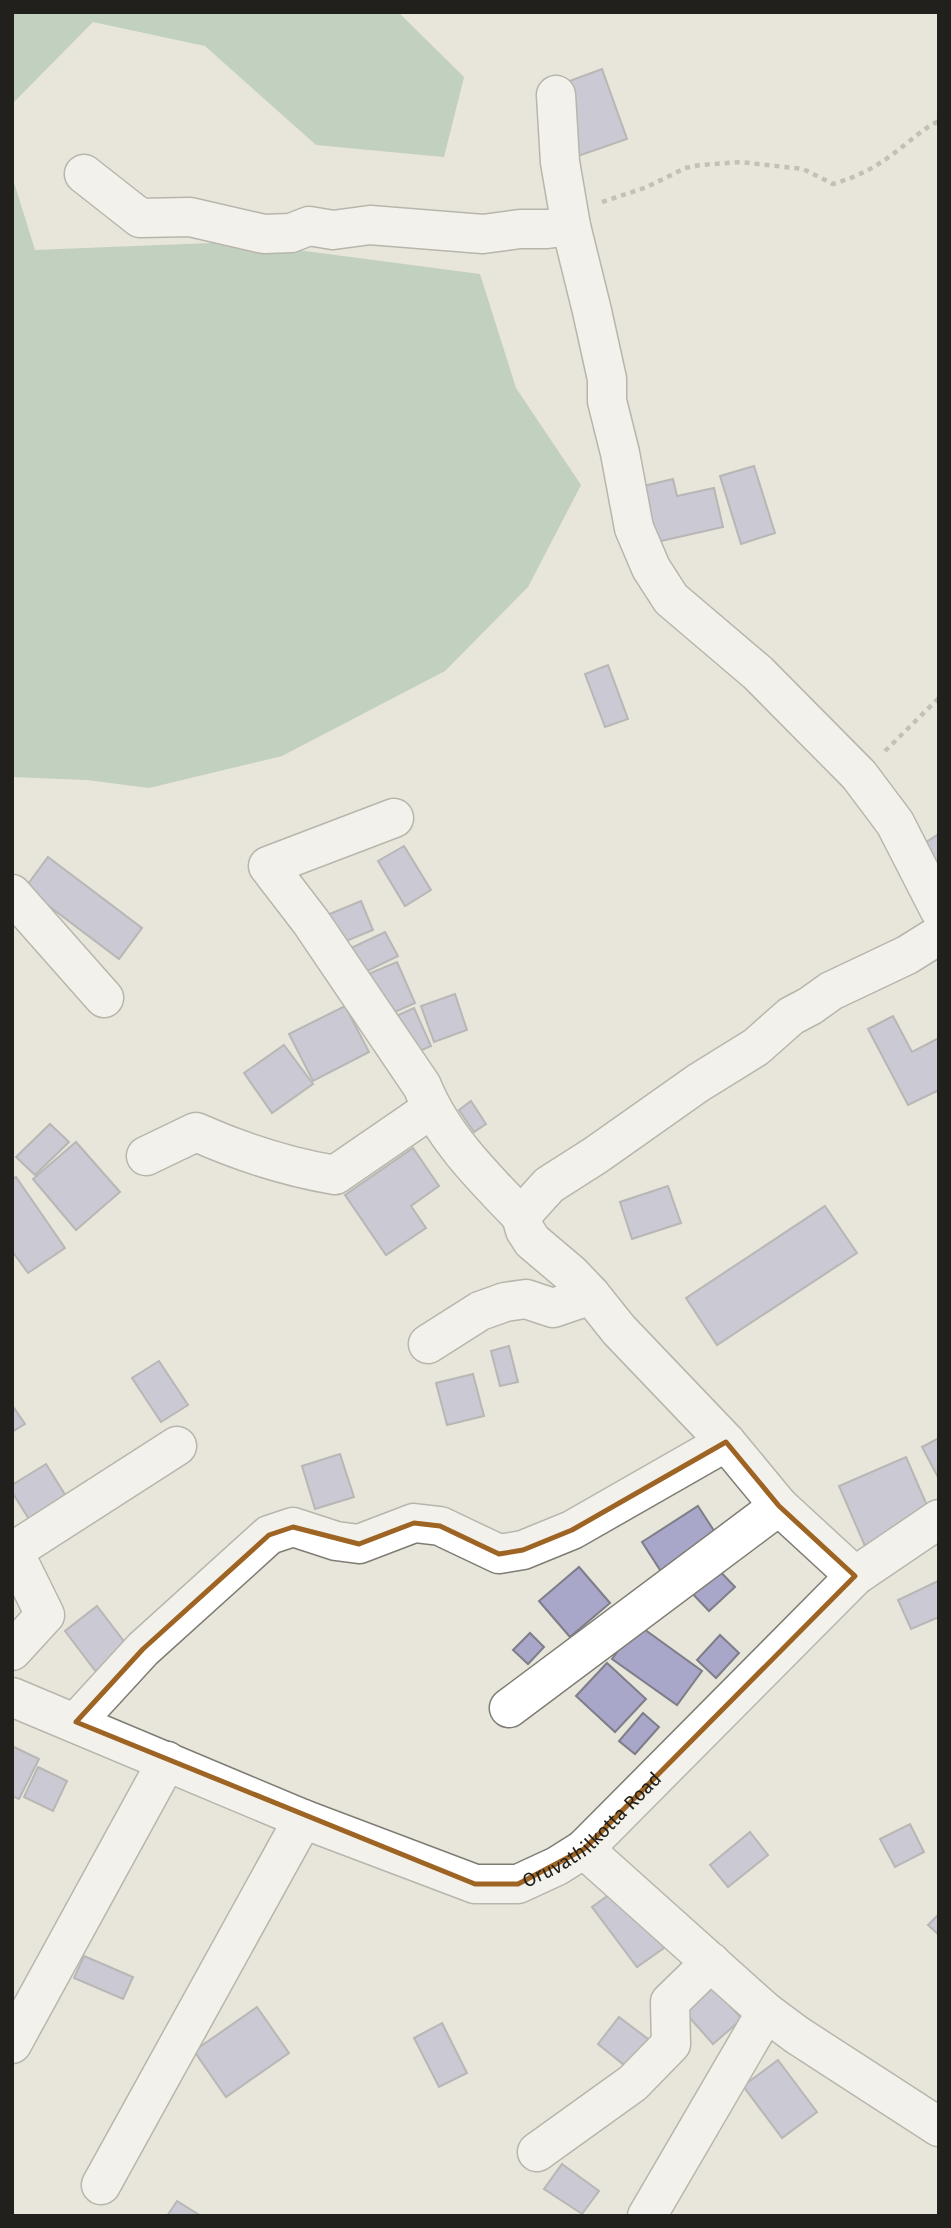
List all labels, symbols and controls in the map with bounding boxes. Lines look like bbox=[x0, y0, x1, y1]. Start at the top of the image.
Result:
street label: Oruvathilkotta Road bbox=[519, 1767, 666, 1892]

